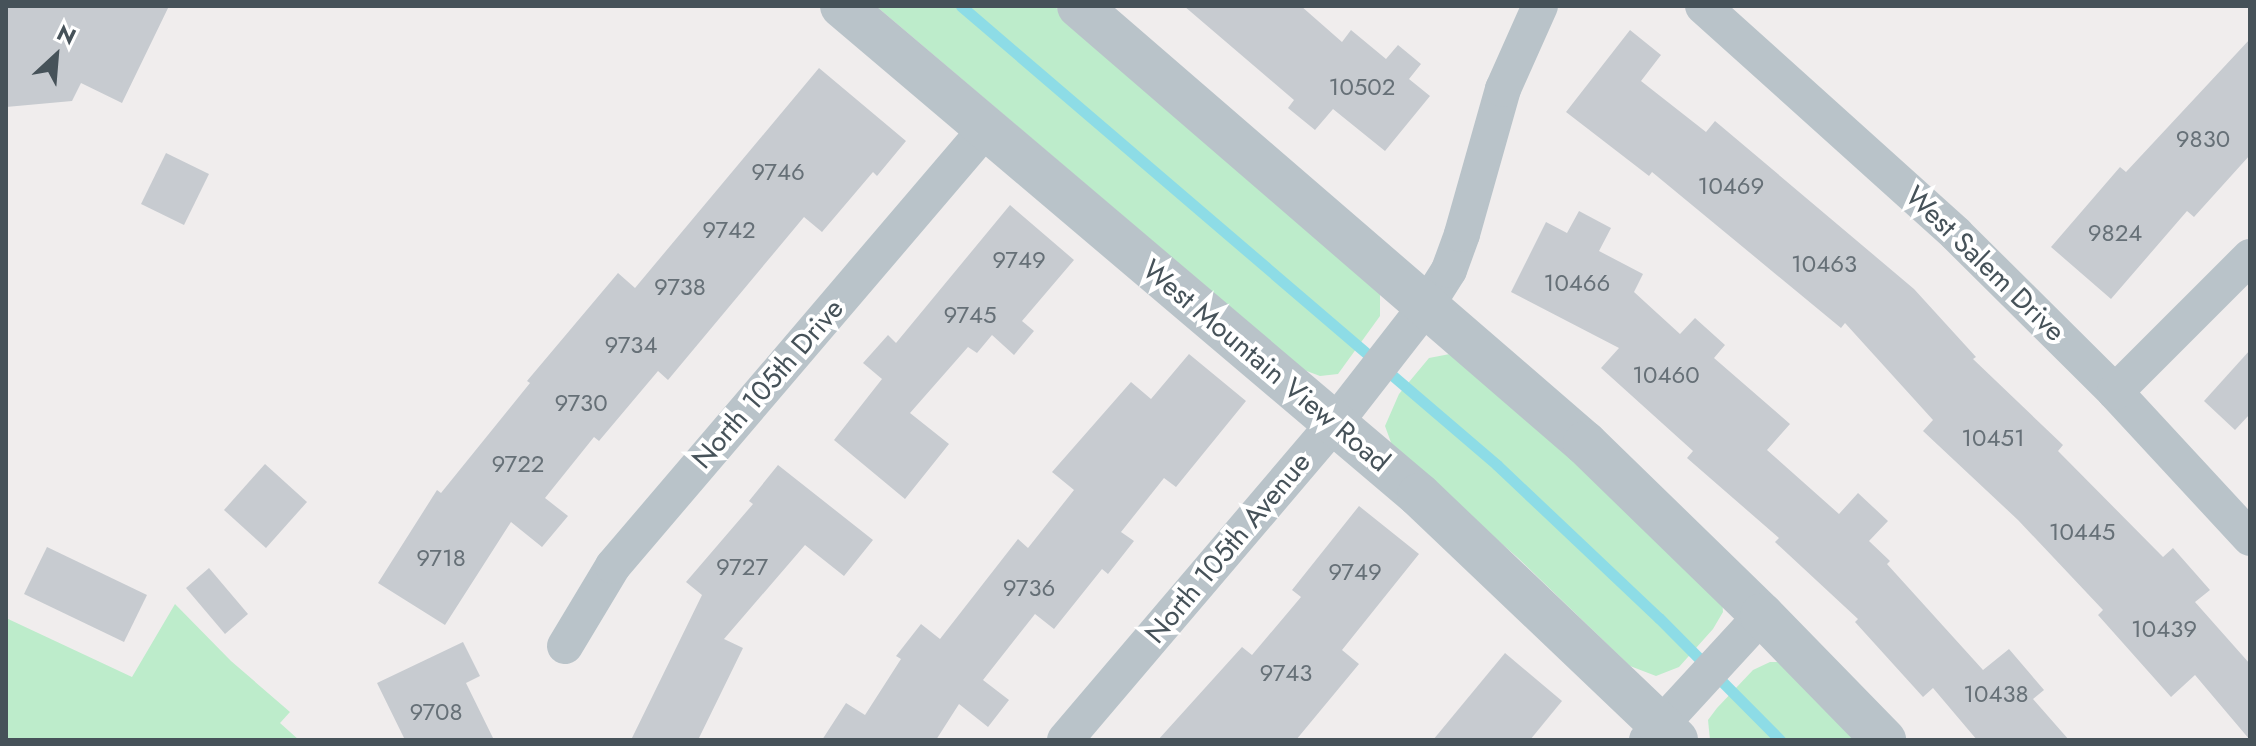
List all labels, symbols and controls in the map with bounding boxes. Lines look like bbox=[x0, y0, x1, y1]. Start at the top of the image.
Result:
north arrow bbox=[16, 16, 96, 96]
text: N bbox=[52, 16, 81, 53]
house number: 10502 bbox=[1329, 73, 1395, 101]
house number: 9830 bbox=[2176, 125, 2230, 153]
house number: 9746 bbox=[751, 158, 805, 186]
house number: 10469 bbox=[1698, 172, 1764, 200]
street label: West Salem Drive bbox=[1898, 180, 2072, 348]
house number: 9742 bbox=[702, 216, 756, 244]
house number: 9824 bbox=[2088, 219, 2142, 247]
house number: 9749 bbox=[992, 246, 1046, 274]
house number: 10463 bbox=[1791, 250, 1857, 278]
street label: West Mountain View Road bbox=[1136, 253, 1396, 479]
house number: 10466 bbox=[1544, 269, 1610, 297]
house number: 9738 bbox=[654, 273, 706, 301]
street label: North 105th Drive bbox=[685, 292, 851, 476]
house number: 9745 bbox=[943, 301, 997, 329]
house number: 9734 bbox=[605, 331, 657, 359]
house number: 10460 bbox=[1632, 361, 1700, 389]
house number: 9730 bbox=[554, 389, 608, 417]
house number: 10451 bbox=[1961, 424, 2025, 452]
street label: North 105th Avenue bbox=[1138, 446, 1318, 650]
house number: 9722 bbox=[491, 450, 545, 478]
house number: 10445 bbox=[2049, 518, 2115, 546]
house number: 9718 bbox=[416, 544, 466, 572]
house number: 9727 bbox=[716, 553, 768, 581]
house number: 9749 bbox=[1328, 558, 1382, 586]
house number: 9736 bbox=[1003, 574, 1055, 602]
house number: 10439 bbox=[2131, 615, 2197, 643]
house number: 9743 bbox=[1260, 659, 1312, 687]
house number: 10438 bbox=[1963, 680, 2029, 708]
house number: 9708 bbox=[409, 698, 463, 726]

